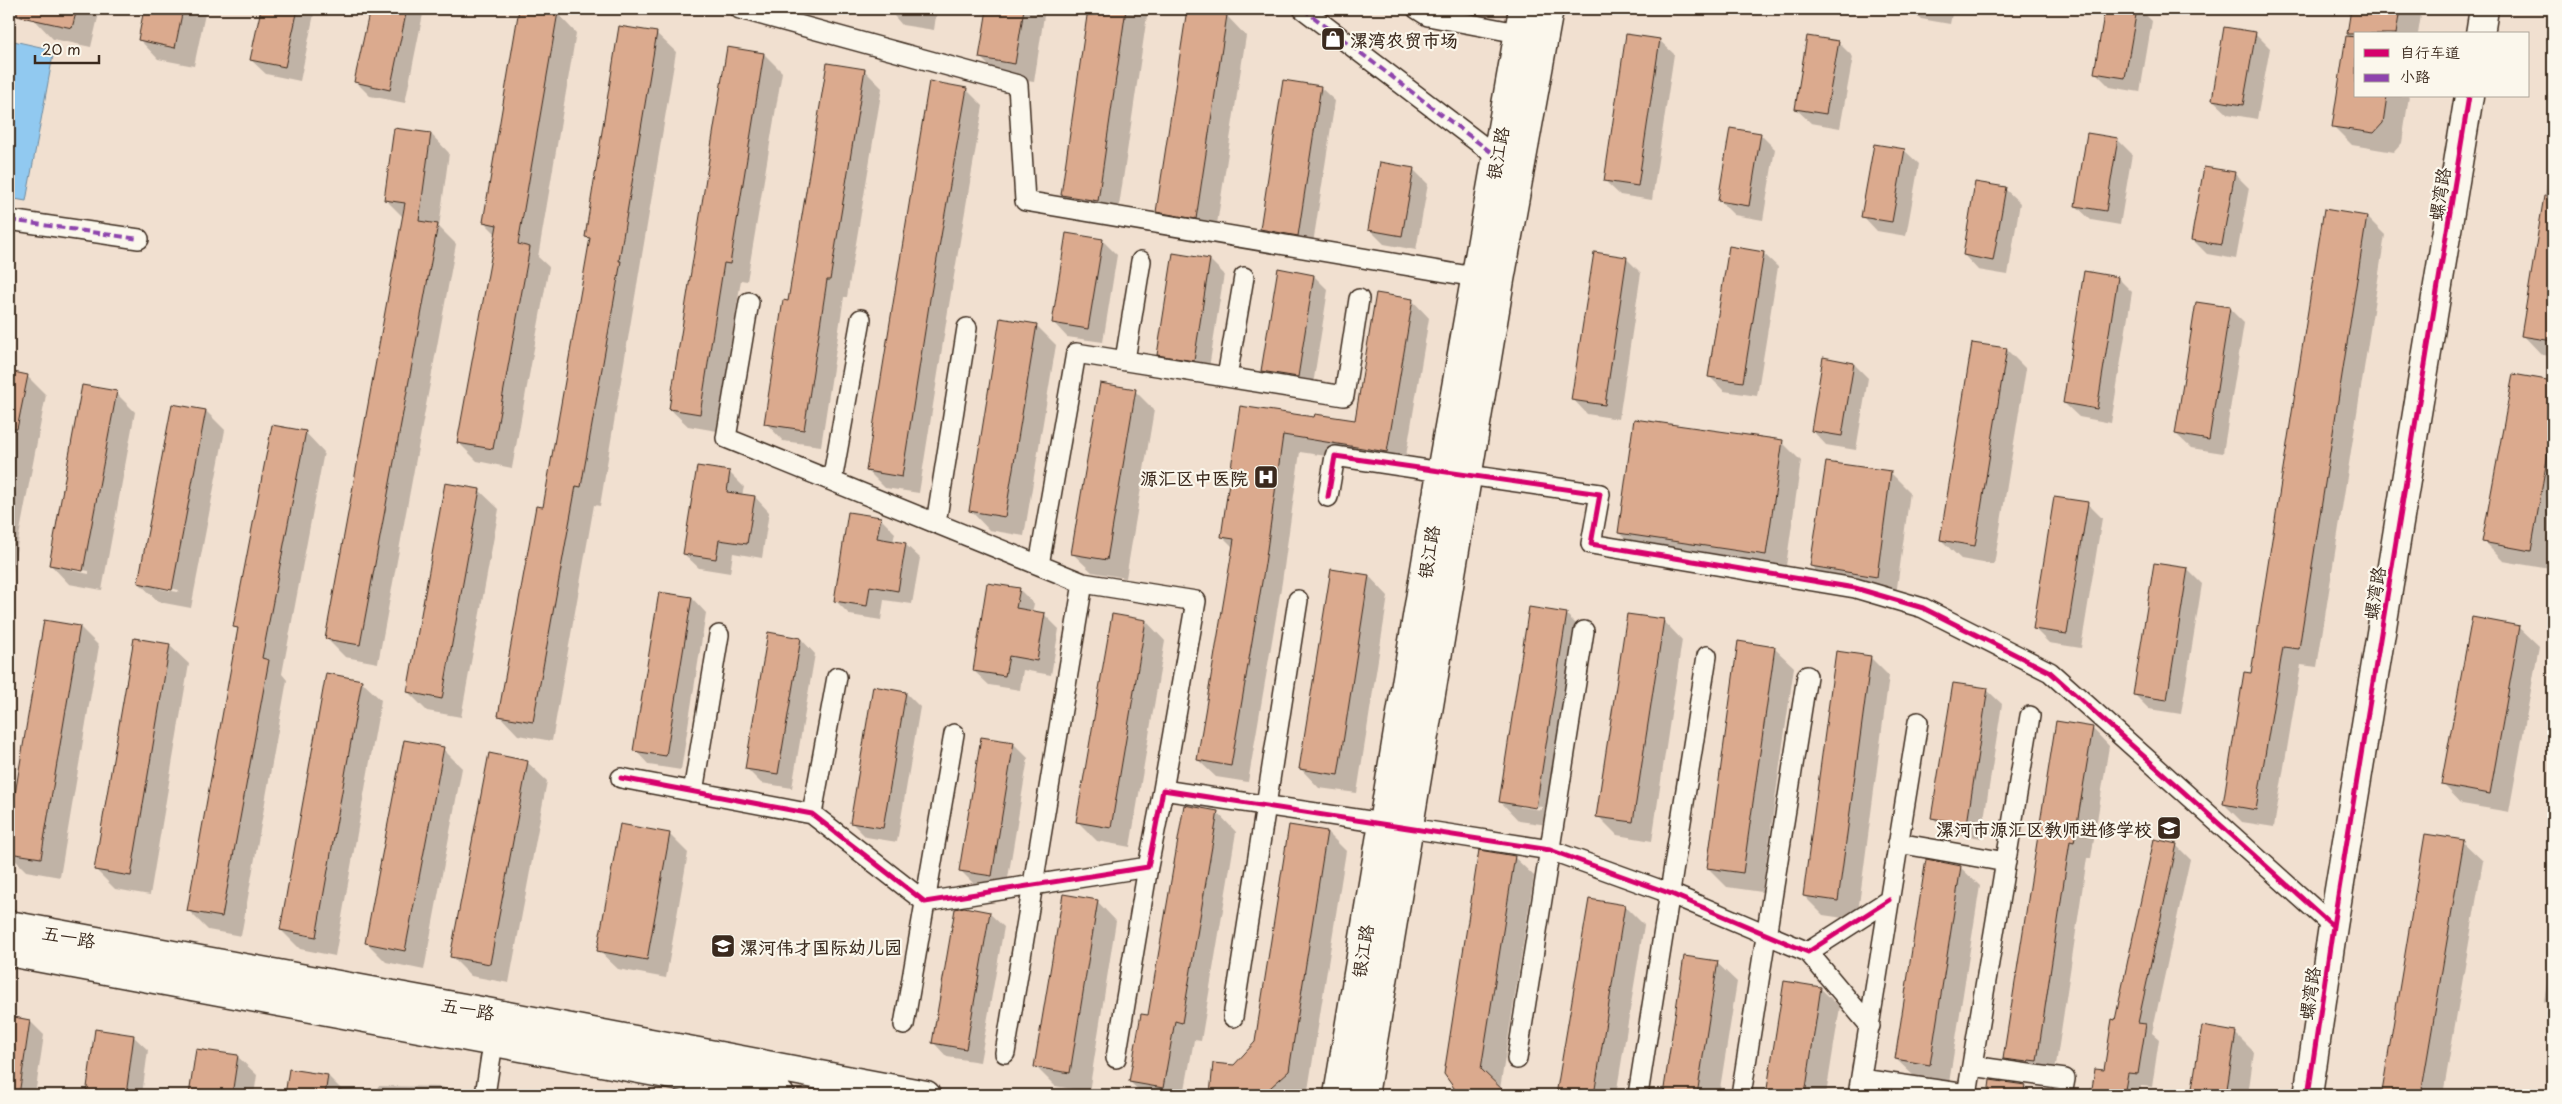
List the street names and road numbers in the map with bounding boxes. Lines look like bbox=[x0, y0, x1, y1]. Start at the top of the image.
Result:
street label: 银江路 bbox=[1479, 124, 1515, 182]
street label: 螺湾路 bbox=[2421, 165, 2457, 223]
street label: 银江路 bbox=[1410, 523, 1446, 581]
street label: 螺湾路 bbox=[2356, 564, 2392, 622]
street label: 五一路 bbox=[40, 918, 98, 954]
street label: 银江路 bbox=[1344, 922, 1380, 980]
street label: 螺湾路 bbox=[2292, 964, 2326, 1022]
street label: 五一路 bbox=[439, 990, 497, 1026]

